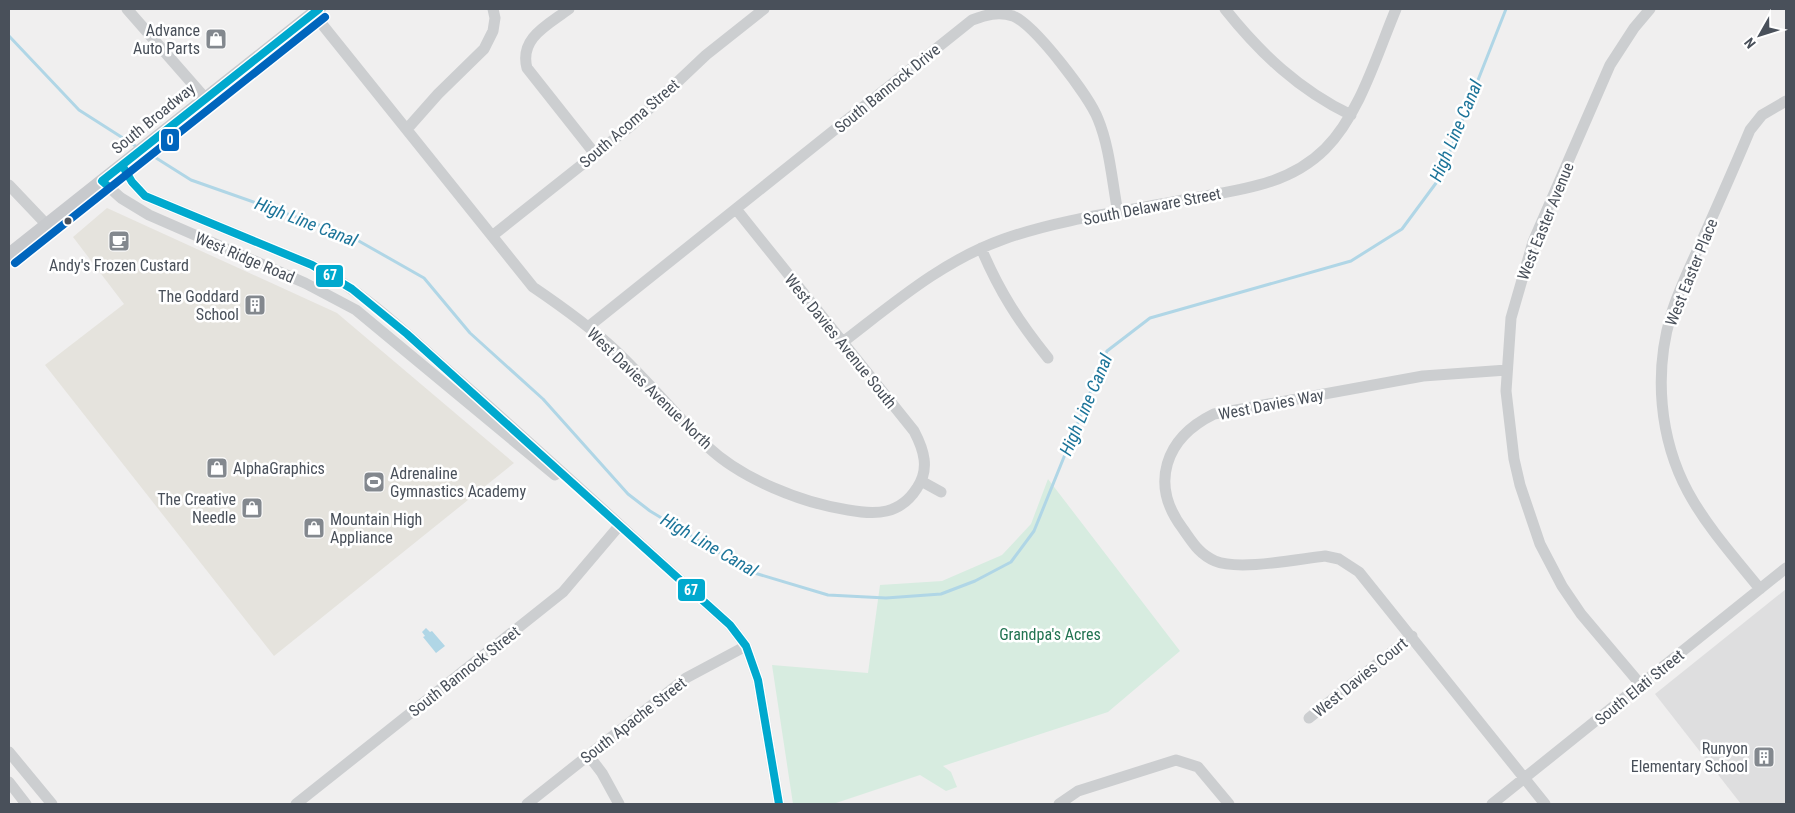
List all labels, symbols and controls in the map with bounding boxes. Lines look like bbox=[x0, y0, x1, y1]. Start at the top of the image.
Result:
north arrow bbox=[1735, 10, 1785, 60]
place label: Advance Auto Parts bbox=[133, 21, 200, 58]
shop icon: Advance Auto Parts bbox=[204, 27, 228, 51]
text: N bbox=[1741, 35, 1759, 52]
street label: South Bannock Drive bbox=[831, 40, 944, 137]
street label: South Acoma Street bbox=[576, 75, 683, 172]
water label: High Line Canal bbox=[1425, 76, 1487, 185]
street label: South Broadway bbox=[108, 79, 199, 158]
line badge: 0 bbox=[160, 128, 180, 152]
text: 0 bbox=[166, 132, 174, 148]
street label: West Easter Avenue bbox=[1513, 160, 1578, 283]
street label: South Delaware Street bbox=[1082, 184, 1223, 229]
water label: High Line Canal bbox=[252, 192, 361, 251]
unlabelled marker bbox=[63, 216, 73, 226]
street label: West Easter Place bbox=[1661, 216, 1722, 329]
street label: West Ridge Road bbox=[192, 228, 298, 287]
cafe icon: Andy's Frozen Custard bbox=[107, 229, 131, 253]
place label: Andy's Frozen Custard bbox=[49, 256, 189, 275]
line badge: 67 bbox=[315, 264, 344, 288]
text: 67 bbox=[323, 267, 337, 283]
street label: West Davies Avenue South bbox=[781, 270, 901, 412]
place label: The Goddard School bbox=[158, 287, 239, 324]
building icon: The Goddard School bbox=[243, 293, 267, 317]
street label: West Davies Avenue North bbox=[583, 324, 716, 453]
water label: High Line Canal bbox=[1055, 350, 1117, 459]
street label: West Davies Way bbox=[1217, 385, 1326, 424]
shop icon: AlphaGraphics bbox=[205, 456, 229, 480]
place label: AlphaGraphics bbox=[233, 459, 325, 478]
place label: Adrenaline Gymnastics Academy bbox=[390, 464, 526, 501]
sports icon: Adrenaline Gymnastics Academy bbox=[362, 470, 386, 494]
place label: The Creative Needle bbox=[157, 490, 236, 527]
shop icon: The Creative Needle bbox=[240, 496, 264, 520]
water label: High Line Canal bbox=[657, 508, 762, 581]
place label: Mountain High Appliance bbox=[330, 510, 422, 547]
shop icon: Mountain High Appliance bbox=[302, 516, 326, 540]
line badge: 67 bbox=[677, 578, 706, 602]
text: 67 bbox=[684, 582, 698, 598]
street label: South Bannock Street bbox=[405, 622, 524, 721]
park label: Grandpa's Acres bbox=[999, 625, 1101, 644]
street label: West Davies Court bbox=[1309, 633, 1411, 721]
street label: South Elati Street bbox=[1591, 646, 1688, 729]
street label: South Apache Street bbox=[577, 673, 690, 768]
place label: Runyon Elementary School bbox=[1631, 739, 1748, 776]
building icon: Runyon Elementary School bbox=[1752, 745, 1776, 769]

